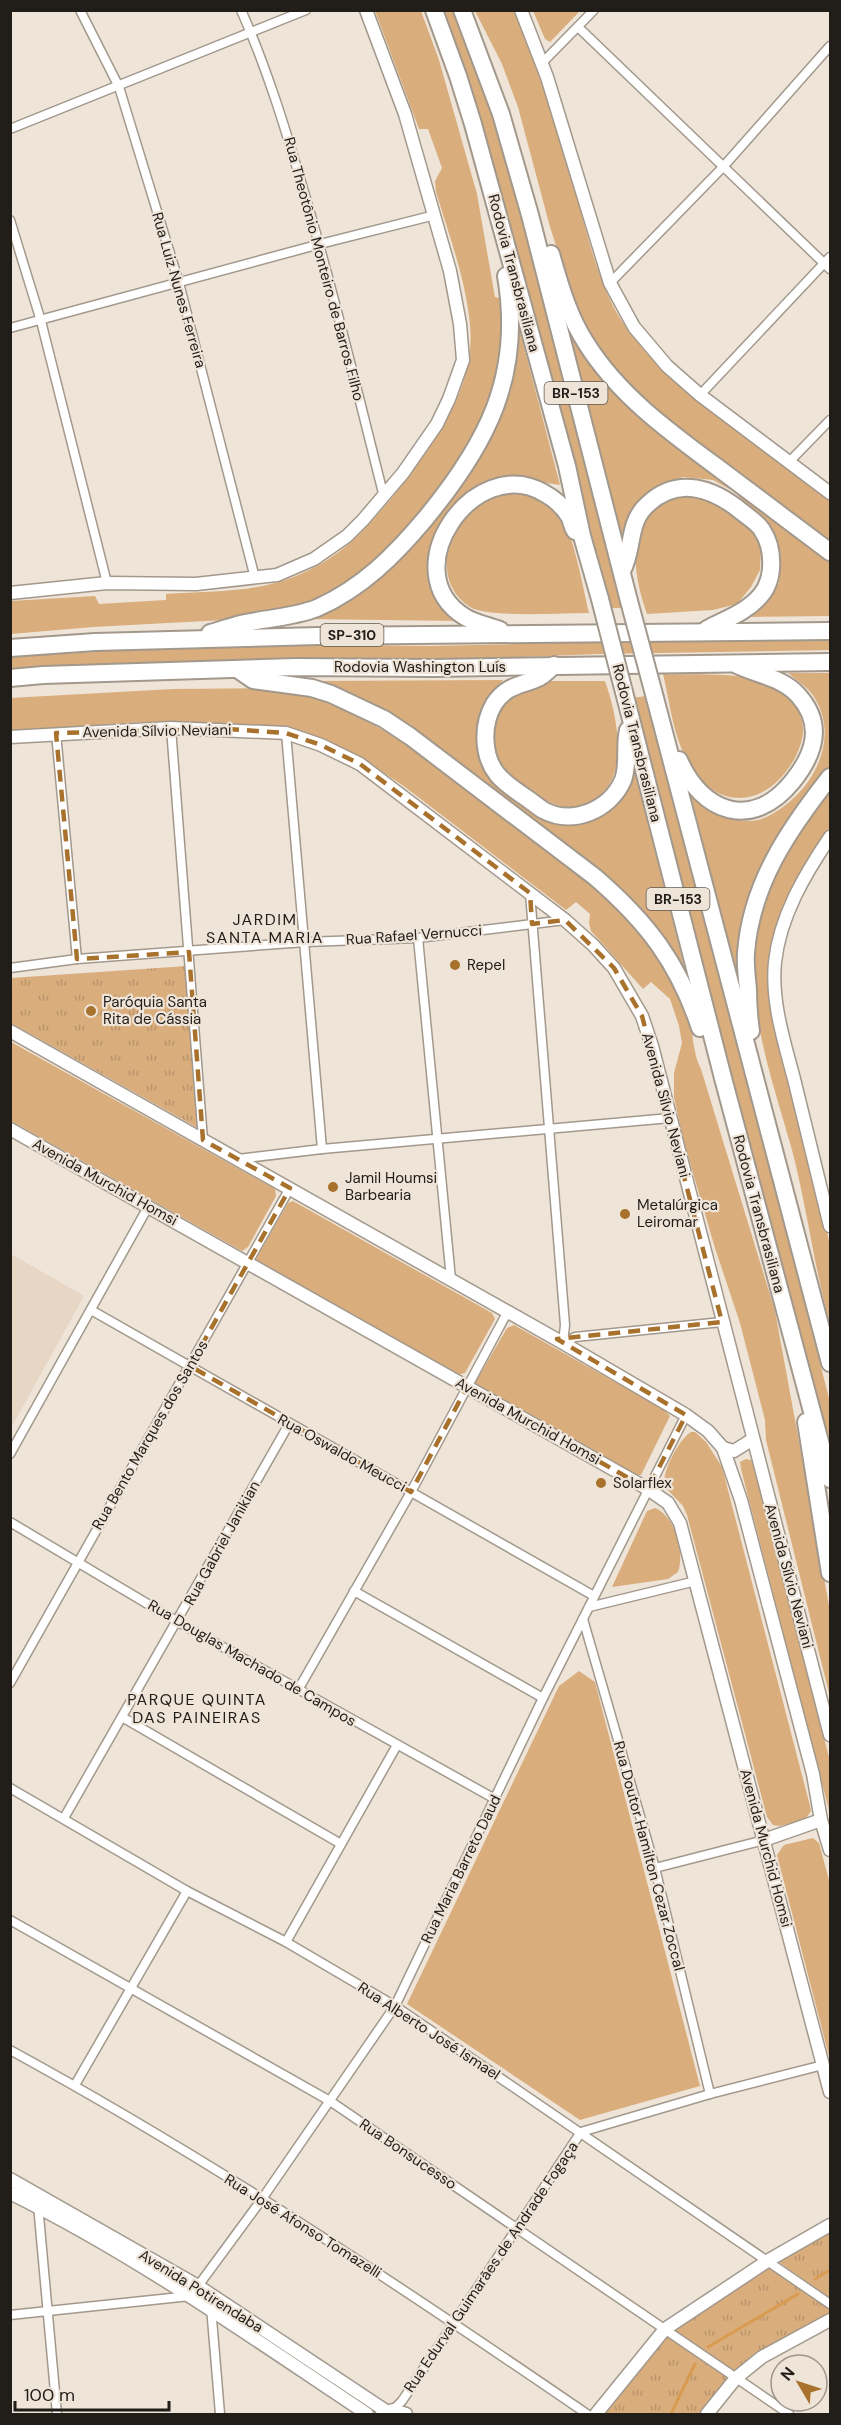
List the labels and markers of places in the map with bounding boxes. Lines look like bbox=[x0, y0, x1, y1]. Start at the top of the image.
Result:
place label: Repel bbox=[467, 955, 505, 975]
marker: Repel bbox=[448, 958, 462, 972]
place label: Paróquia Santa Rita de Cássia bbox=[103, 992, 207, 1029]
marker: Paróquia Santa Rita de Cássia bbox=[84, 1004, 98, 1018]
place label: Jamil Houmsi Barbearia bbox=[345, 1168, 437, 1205]
marker: Jamil Houmsi Barbearia bbox=[326, 1180, 340, 1194]
place label: Metalúrgica Leiromar bbox=[637, 1195, 718, 1232]
marker: Metalúrgica Leiromar bbox=[618, 1207, 632, 1221]
place label: Solarflex bbox=[613, 1473, 672, 1493]
marker: Solarflex bbox=[594, 1476, 608, 1490]

